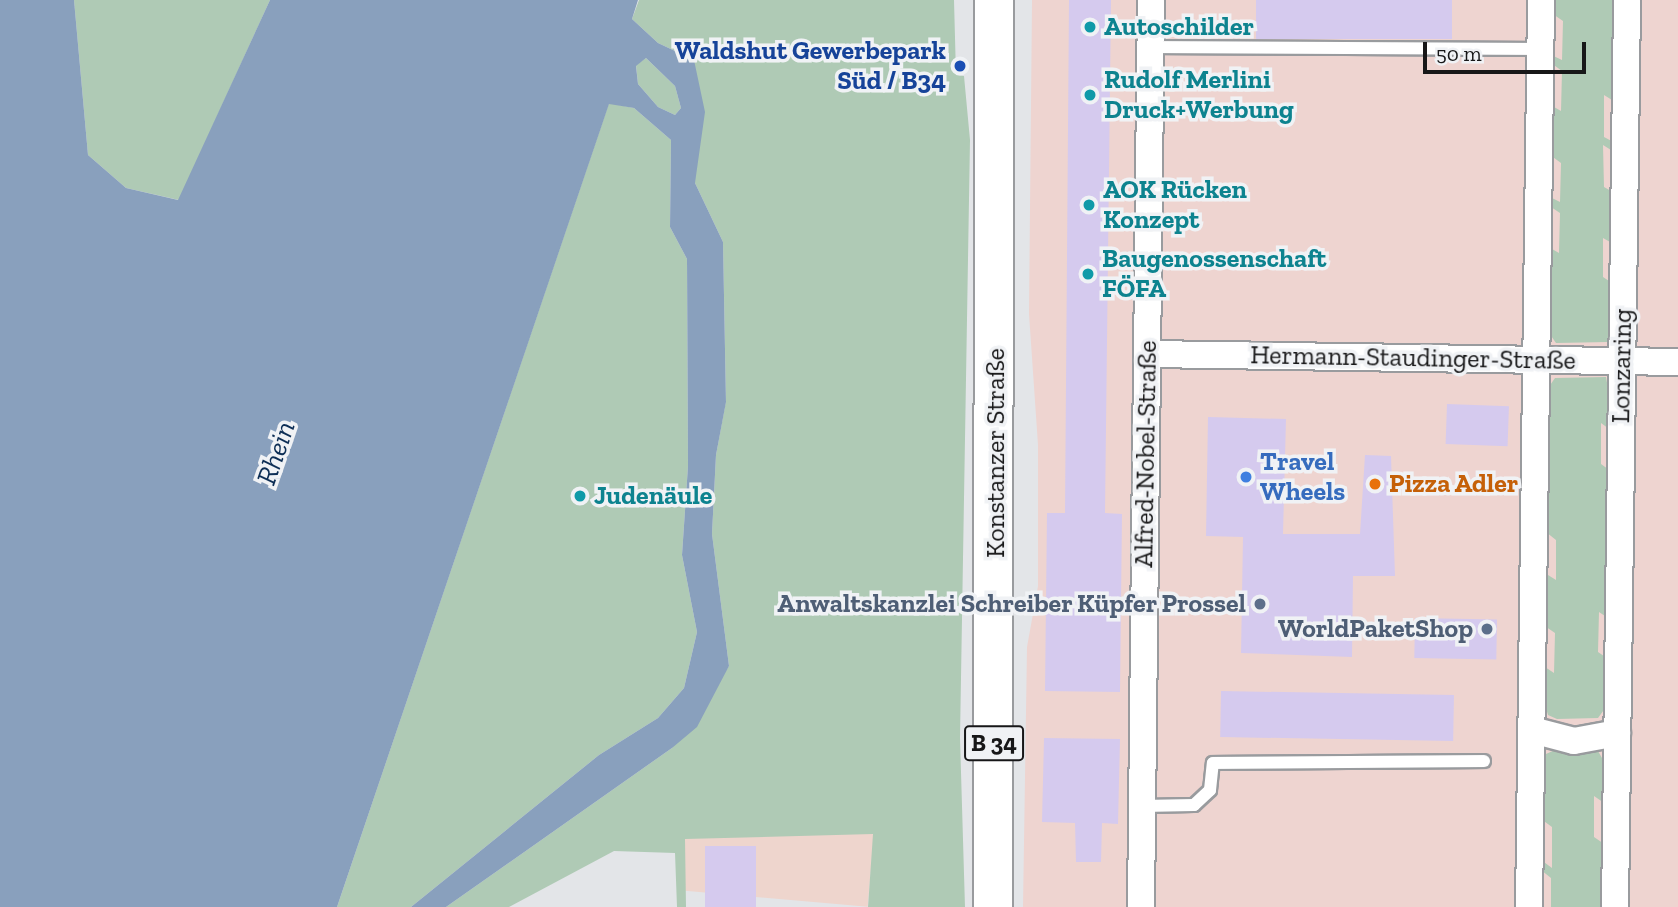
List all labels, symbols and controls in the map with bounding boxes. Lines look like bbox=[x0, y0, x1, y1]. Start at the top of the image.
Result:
place label: Autoschilder bbox=[1104, 11, 1254, 43]
marker: Autoschilder bbox=[1082, 19, 1098, 35]
scale bar bbox=[1426, 28, 1589, 72]
place label: Waldshut Gewerbepark Süd / B34 bbox=[675, 35, 946, 96]
text: 50 m bbox=[1436, 41, 1482, 66]
marker: Waldshut Gewerbepark Süd / B34 bbox=[952, 58, 968, 74]
place label: Rudolf Merlini Druck+Werbung bbox=[1104, 64, 1294, 126]
marker: Rudolf Merlini Druck+Werbung bbox=[1082, 87, 1098, 103]
place label: AOK Rücken Konzept bbox=[1103, 174, 1247, 235]
marker: AOK Rücken Konzept bbox=[1081, 197, 1097, 213]
place label: Baugenossenschaft FÖFA bbox=[1102, 243, 1326, 304]
marker: Baugenossenschaft FÖFA bbox=[1080, 266, 1096, 282]
street label: Lonzaring bbox=[1605, 309, 1639, 423]
street label: Alfred-Nobel-Straße bbox=[1128, 340, 1164, 568]
street label: Hermann-Staudinger-Straße bbox=[1250, 340, 1576, 376]
street label: Konstanzer Straße bbox=[980, 348, 1012, 558]
water label: Rhein bbox=[250, 417, 302, 489]
place label: Travel Wheels bbox=[1260, 446, 1345, 508]
place label: Pizza Adler bbox=[1389, 468, 1519, 500]
marker: Travel Wheels bbox=[1238, 469, 1254, 485]
marker: Pizza Adler bbox=[1367, 476, 1383, 492]
place label: Judenäule bbox=[594, 480, 712, 512]
marker: Judenäule bbox=[572, 488, 588, 504]
place label: Anwaltskanzlei Schreiber Küpfer Prossel bbox=[776, 588, 1246, 620]
marker: Anwaltskanzlei Schreiber Küpfer Prossel bbox=[1252, 596, 1268, 612]
place label: WorldPaketShop bbox=[1278, 613, 1473, 645]
marker: WorldPaketShop bbox=[1479, 621, 1495, 637]
road number: B 34 bbox=[962, 722, 1026, 764]

